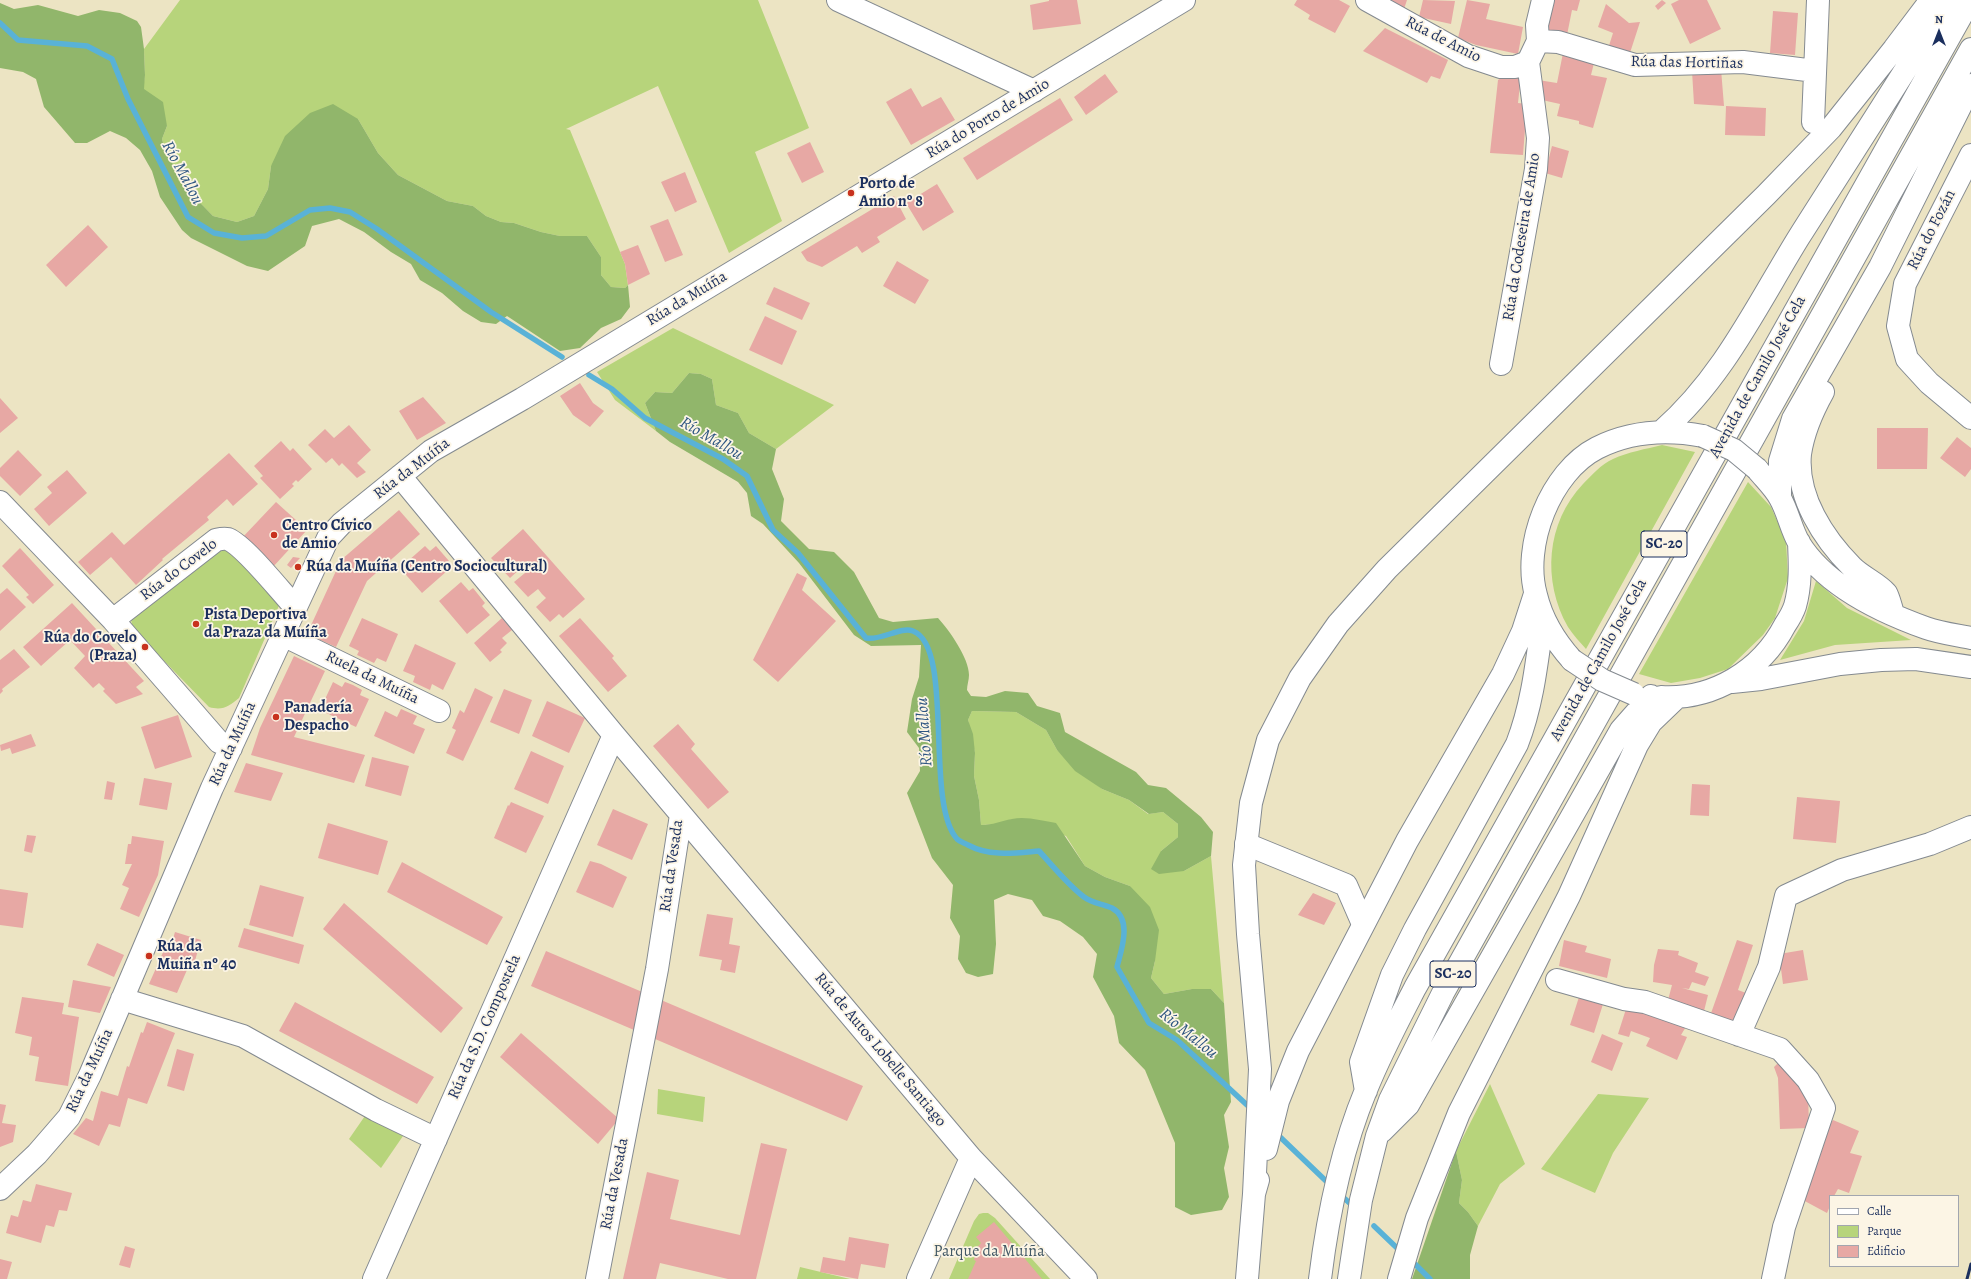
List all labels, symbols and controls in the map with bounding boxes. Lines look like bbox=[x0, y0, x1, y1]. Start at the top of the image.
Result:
north arrow bbox=[1919, 12, 1959, 52]
text: N bbox=[1935, 12, 1943, 27]
street label: Rúa de Amio bbox=[1402, 13, 1484, 67]
street label: Rúa das Hortiñas bbox=[1630, 52, 1744, 74]
street label: Rúa do Porto de Amio bbox=[923, 75, 1053, 163]
water label: Río Mallou bbox=[157, 138, 207, 208]
street label: Rúa da Codeseira de Amio bbox=[1499, 152, 1545, 322]
place label: Porto de Amio nº 8 bbox=[859, 174, 923, 212]
street label: Rúa do Fozán bbox=[1904, 187, 1960, 273]
marker: Porto de Amio nº 8 bbox=[846, 188, 856, 198]
street label: Rúa da Muíña bbox=[643, 267, 731, 331]
street label: Avenida de Camilo José Cela bbox=[1705, 293, 1811, 461]
water label: Río Mallou bbox=[676, 413, 746, 465]
street label: Rúa da Muíña bbox=[370, 434, 454, 504]
place label: Centro Cívico de Amio bbox=[282, 516, 372, 554]
marker: Centro Cívico de Amio bbox=[269, 530, 279, 540]
road number: SC-20 bbox=[1641, 531, 1687, 557]
street label: Rúa do Covelo bbox=[137, 535, 221, 605]
place label: Rúa da Muíña (Centro Sociocultural) bbox=[306, 557, 547, 577]
marker: Rúa da Muíña (Centro Sociocultural) bbox=[293, 562, 303, 572]
street label: Avenida de Camilo José Cela bbox=[1546, 576, 1652, 744]
place label: Pista Deportiva da Praza da Muíña bbox=[204, 605, 327, 643]
marker: Pista Deportiva da Praza da Muíña bbox=[191, 619, 201, 629]
place label: Rúa do Covelo (Praza) bbox=[43, 628, 137, 666]
marker: Rúa do Covelo (Praza) bbox=[140, 642, 150, 652]
street label: Ruela da Muíña bbox=[322, 647, 422, 709]
water label: Río Mallou bbox=[912, 697, 938, 767]
place label: Panadería Despacho bbox=[284, 698, 352, 736]
street label: Rúa da Muíña bbox=[205, 699, 261, 789]
marker: Panadería Despacho bbox=[271, 712, 281, 722]
street label: Rúa da Vesada bbox=[656, 818, 688, 914]
place label: Rúa da Muiña nº 40 bbox=[157, 937, 236, 975]
marker: Rúa da Muiña nº 40 bbox=[144, 951, 154, 961]
street label: Rúa da S.D. Compostela bbox=[444, 952, 526, 1102]
road number: SC-20 bbox=[1430, 961, 1476, 987]
street label: Rúa de Autos Lobelle Santiago bbox=[810, 969, 950, 1131]
water label: Río Mallou bbox=[1155, 1004, 1221, 1064]
street label: Rúa da Muíña bbox=[62, 1026, 118, 1116]
street label: Rúa da Vesada bbox=[597, 1136, 633, 1232]
legend bbox=[1829, 1195, 1959, 1267]
text: Calle bbox=[1867, 1203, 1891, 1219]
text: Parque bbox=[1867, 1223, 1902, 1239]
park label: Parque da Muíña bbox=[933, 1242, 1045, 1262]
text: Edificio bbox=[1867, 1243, 1905, 1259]

